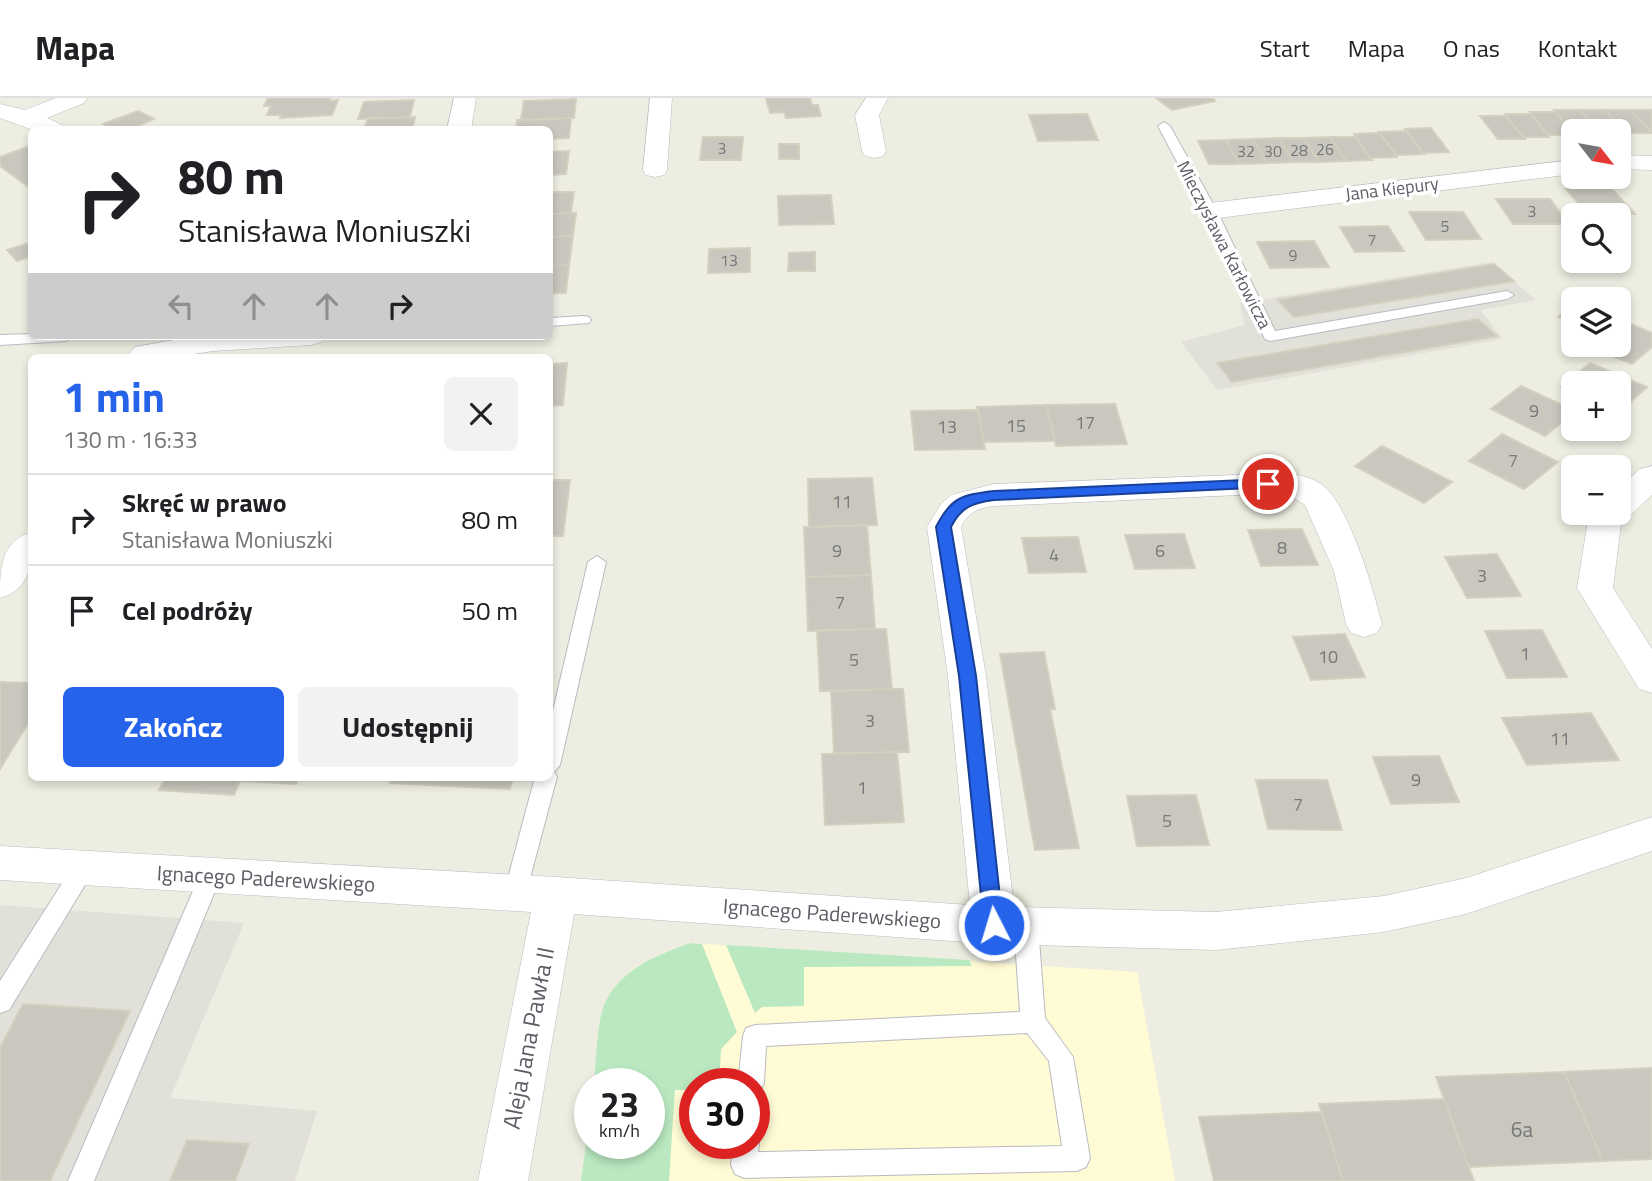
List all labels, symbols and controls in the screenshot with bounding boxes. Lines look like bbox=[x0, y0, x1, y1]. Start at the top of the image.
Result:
text: Mapa bbox=[35, 23, 115, 73]
text: Start bbox=[1260, 30, 1310, 66]
text: Mapa bbox=[1348, 30, 1405, 66]
text: O nas bbox=[1443, 30, 1500, 66]
text: Kontakt bbox=[1538, 30, 1617, 66]
north arrow bbox=[1561, 119, 1631, 189]
map controls bbox=[1561, 119, 1631, 525]
house number: 3 bbox=[718, 136, 726, 160]
house number: 26 bbox=[1316, 137, 1334, 161]
text: 80 m bbox=[178, 138, 285, 213]
house number: 28 bbox=[1290, 138, 1308, 162]
house number: 32 bbox=[1237, 139, 1255, 163]
house number: 30 bbox=[1264, 139, 1282, 163]
icon: right bbox=[63, 154, 154, 245]
street label: Mieczysława Karłowicza bbox=[1170, 156, 1279, 334]
street label: Jana Kiepury bbox=[1344, 169, 1441, 208]
house number: 3 bbox=[1528, 199, 1536, 223]
button: search bbox=[1561, 203, 1631, 273]
text: Stanisława Moniuszki bbox=[178, 206, 471, 254]
house number: 5 bbox=[1441, 214, 1450, 238]
house number: 7 bbox=[1368, 227, 1376, 251]
house number: 9 bbox=[1289, 243, 1298, 267]
house number: 13 bbox=[720, 248, 738, 272]
icon: left bbox=[162, 287, 200, 325]
icon: ahead bbox=[235, 287, 273, 325]
icon: ahead bbox=[308, 287, 346, 325]
icon: right bbox=[381, 287, 419, 325]
button: layers bbox=[1561, 287, 1631, 357]
text: 1 min bbox=[63, 364, 165, 428]
button: + bbox=[1561, 371, 1631, 441]
button: close bbox=[444, 377, 518, 451]
house number: 9 bbox=[1529, 397, 1539, 424]
house number: 17 bbox=[1075, 409, 1095, 436]
house number: 15 bbox=[1006, 412, 1026, 439]
house number: 13 bbox=[937, 413, 957, 440]
text: 130 m · 16:33 bbox=[63, 422, 198, 457]
house number: 7 bbox=[1508, 447, 1518, 474]
pin bbox=[1238, 454, 1298, 514]
button: − bbox=[1561, 455, 1631, 525]
icon: arrive bbox=[1249, 465, 1287, 503]
text: Skręć w prawo bbox=[122, 483, 287, 522]
house number: 11 bbox=[832, 488, 852, 515]
text: 80 m bbox=[461, 500, 518, 539]
icon: right bbox=[63, 501, 101, 539]
text: Stanisława Moniuszki bbox=[122, 522, 333, 557]
house number: 8 bbox=[1277, 534, 1287, 561]
house number: 9 bbox=[832, 537, 842, 564]
house number: 6 bbox=[1155, 537, 1165, 564]
house number: 4 bbox=[1049, 541, 1059, 568]
house number: 3 bbox=[1477, 562, 1487, 589]
house number: 7 bbox=[835, 589, 845, 616]
text: Cel podróży bbox=[122, 591, 252, 630]
text: 50 m bbox=[461, 591, 518, 630]
icon: arrive bbox=[63, 592, 101, 630]
house number: 1 bbox=[1520, 640, 1530, 667]
house number: 10 bbox=[1318, 643, 1338, 670]
house number: 5 bbox=[849, 646, 859, 673]
button: Zakończ bbox=[63, 687, 284, 767]
button: Udostępnij bbox=[298, 687, 518, 767]
house number: 3 bbox=[865, 707, 875, 734]
house number: 11 bbox=[1550, 725, 1570, 752]
house number: 9 bbox=[1411, 766, 1421, 793]
house number: 1 bbox=[857, 774, 867, 801]
house number: 7 bbox=[1293, 791, 1303, 818]
house number: 5 bbox=[1162, 807, 1172, 834]
street label: Ignacego Paderewskiego bbox=[156, 856, 376, 900]
position arrow bbox=[957, 888, 1031, 962]
street label: Ignacego Paderewskiego bbox=[722, 889, 942, 937]
street label: Aleja Jana Pawła II bbox=[493, 944, 563, 1132]
speed limit sign: 30 bbox=[679, 1068, 770, 1159]
text: 23 bbox=[600, 1077, 639, 1131]
house number: 6a bbox=[1511, 1113, 1534, 1145]
text: km/h bbox=[599, 1117, 640, 1144]

